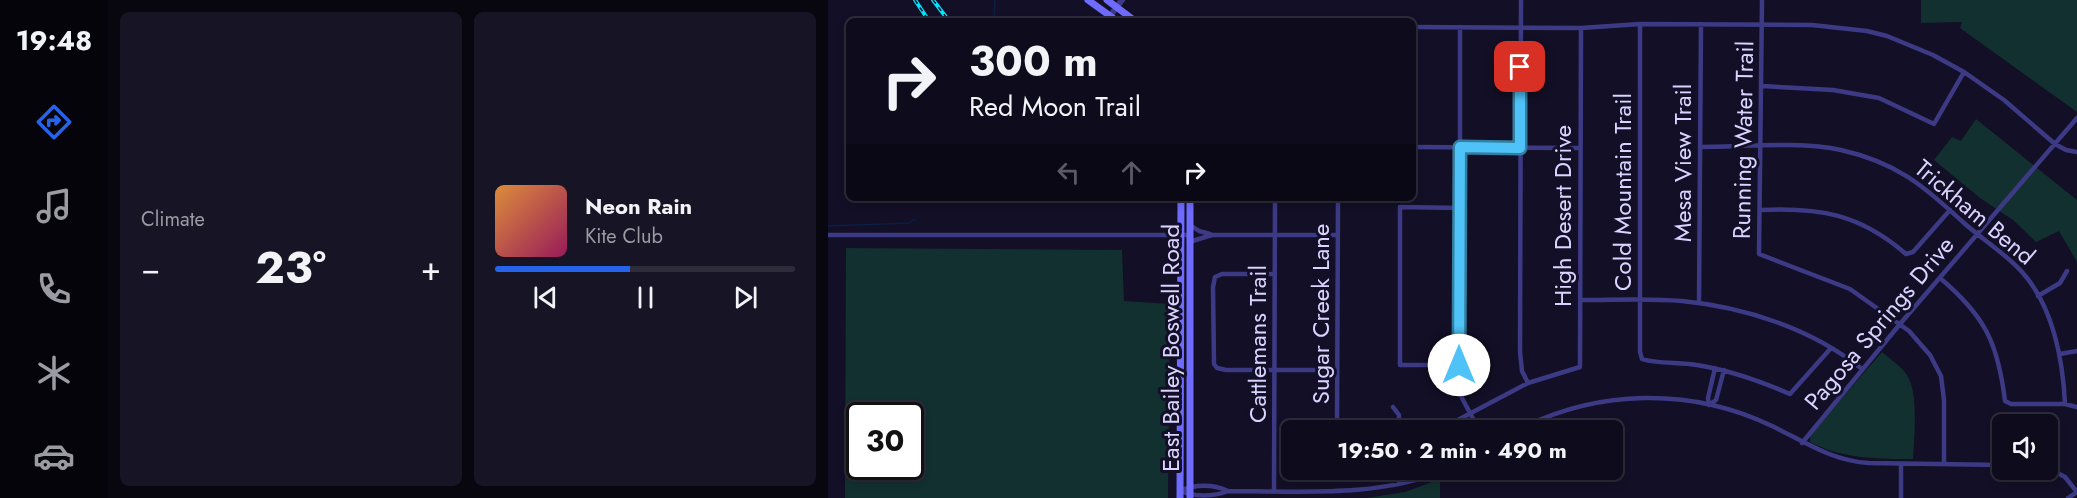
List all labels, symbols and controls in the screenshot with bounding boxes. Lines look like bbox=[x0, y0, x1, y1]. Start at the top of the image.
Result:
text: 19:48 bbox=[16, 21, 92, 60]
text: 300 m bbox=[969, 31, 1098, 92]
pin bbox=[1494, 41, 1545, 92]
street label: Running Water Trail bbox=[1724, 41, 1762, 239]
icon: right bbox=[870, 42, 948, 120]
icon: arrive bbox=[1503, 50, 1536, 83]
street label: Mesa View Trail bbox=[1665, 84, 1700, 242]
text: Red Moon Trail bbox=[969, 87, 1141, 126]
street label: Cold Mountain Trail bbox=[1605, 93, 1640, 291]
icon: directions bbox=[33, 101, 75, 143]
street label: High Desert Drive bbox=[1545, 125, 1580, 307]
street label: Trickham Bend bbox=[1907, 151, 2043, 273]
icon: left bbox=[1052, 156, 1085, 189]
icon: ahead bbox=[1115, 156, 1148, 189]
icon: right bbox=[1178, 156, 1211, 189]
icon: music bbox=[33, 185, 75, 227]
text: Neon Rain bbox=[585, 190, 692, 222]
text: Climate bbox=[141, 205, 205, 234]
text: Kite Club bbox=[585, 222, 663, 251]
street label: East Bailey Boswell Road bbox=[1153, 224, 1188, 472]
street label: Sugar Creek Lane bbox=[1303, 224, 1338, 404]
street label: Pagosa Springs Drive bbox=[1796, 229, 1962, 417]
text: 23° bbox=[255, 235, 326, 300]
text: − bbox=[141, 245, 160, 292]
text: + bbox=[421, 245, 441, 292]
street label: Cattlemans Trail bbox=[1240, 265, 1275, 423]
icon: phone bbox=[33, 268, 75, 310]
icon: previous bbox=[529, 281, 562, 314]
icon: pause bbox=[629, 281, 662, 314]
icon: next bbox=[729, 281, 762, 314]
position arrow bbox=[1427, 333, 1491, 397]
icon: climate bbox=[33, 352, 75, 394]
speed limit sign: 30 bbox=[846, 402, 924, 480]
map controls bbox=[1992, 414, 2058, 480]
button: sound bbox=[1992, 414, 2058, 480]
text: 19:50 · 2 min · 490 m bbox=[1337, 434, 1567, 466]
icon: car bbox=[33, 435, 75, 477]

